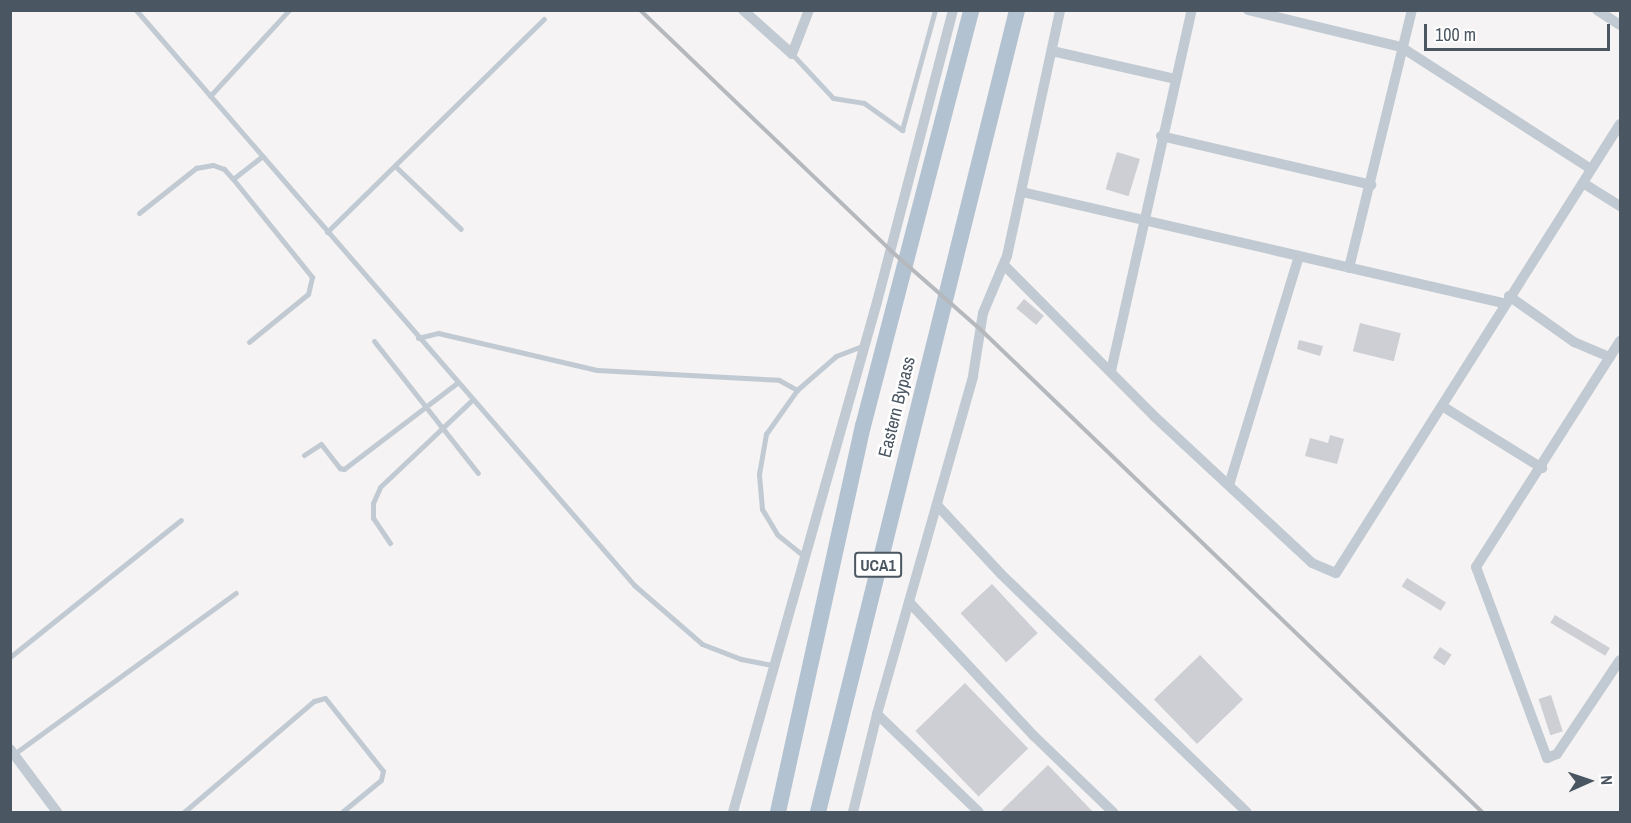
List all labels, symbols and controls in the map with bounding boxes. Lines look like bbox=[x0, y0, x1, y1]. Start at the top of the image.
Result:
scale bar bbox=[1427, 12, 1613, 50]
text: 100 m bbox=[1435, 22, 1476, 47]
street label: Eastern Bypass bbox=[874, 354, 920, 460]
road number: UCA1 bbox=[854, 552, 902, 578]
north arrow bbox=[1559, 751, 1619, 811]
text: N bbox=[1596, 775, 1618, 785]

